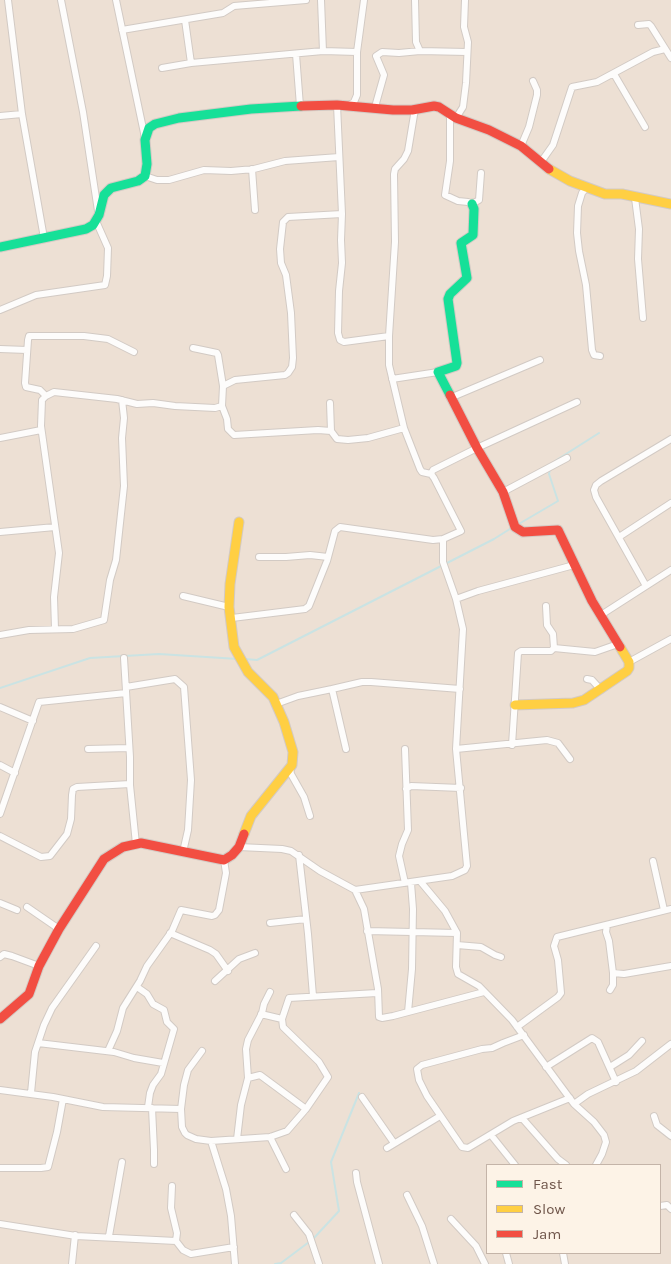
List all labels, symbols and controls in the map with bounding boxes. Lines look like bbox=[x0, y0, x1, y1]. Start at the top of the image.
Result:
legend bbox=[486, 1164, 661, 1254]
text: Fast bbox=[533, 1175, 562, 1193]
text: Slow bbox=[533, 1200, 565, 1218]
text: Jam bbox=[533, 1225, 561, 1243]

